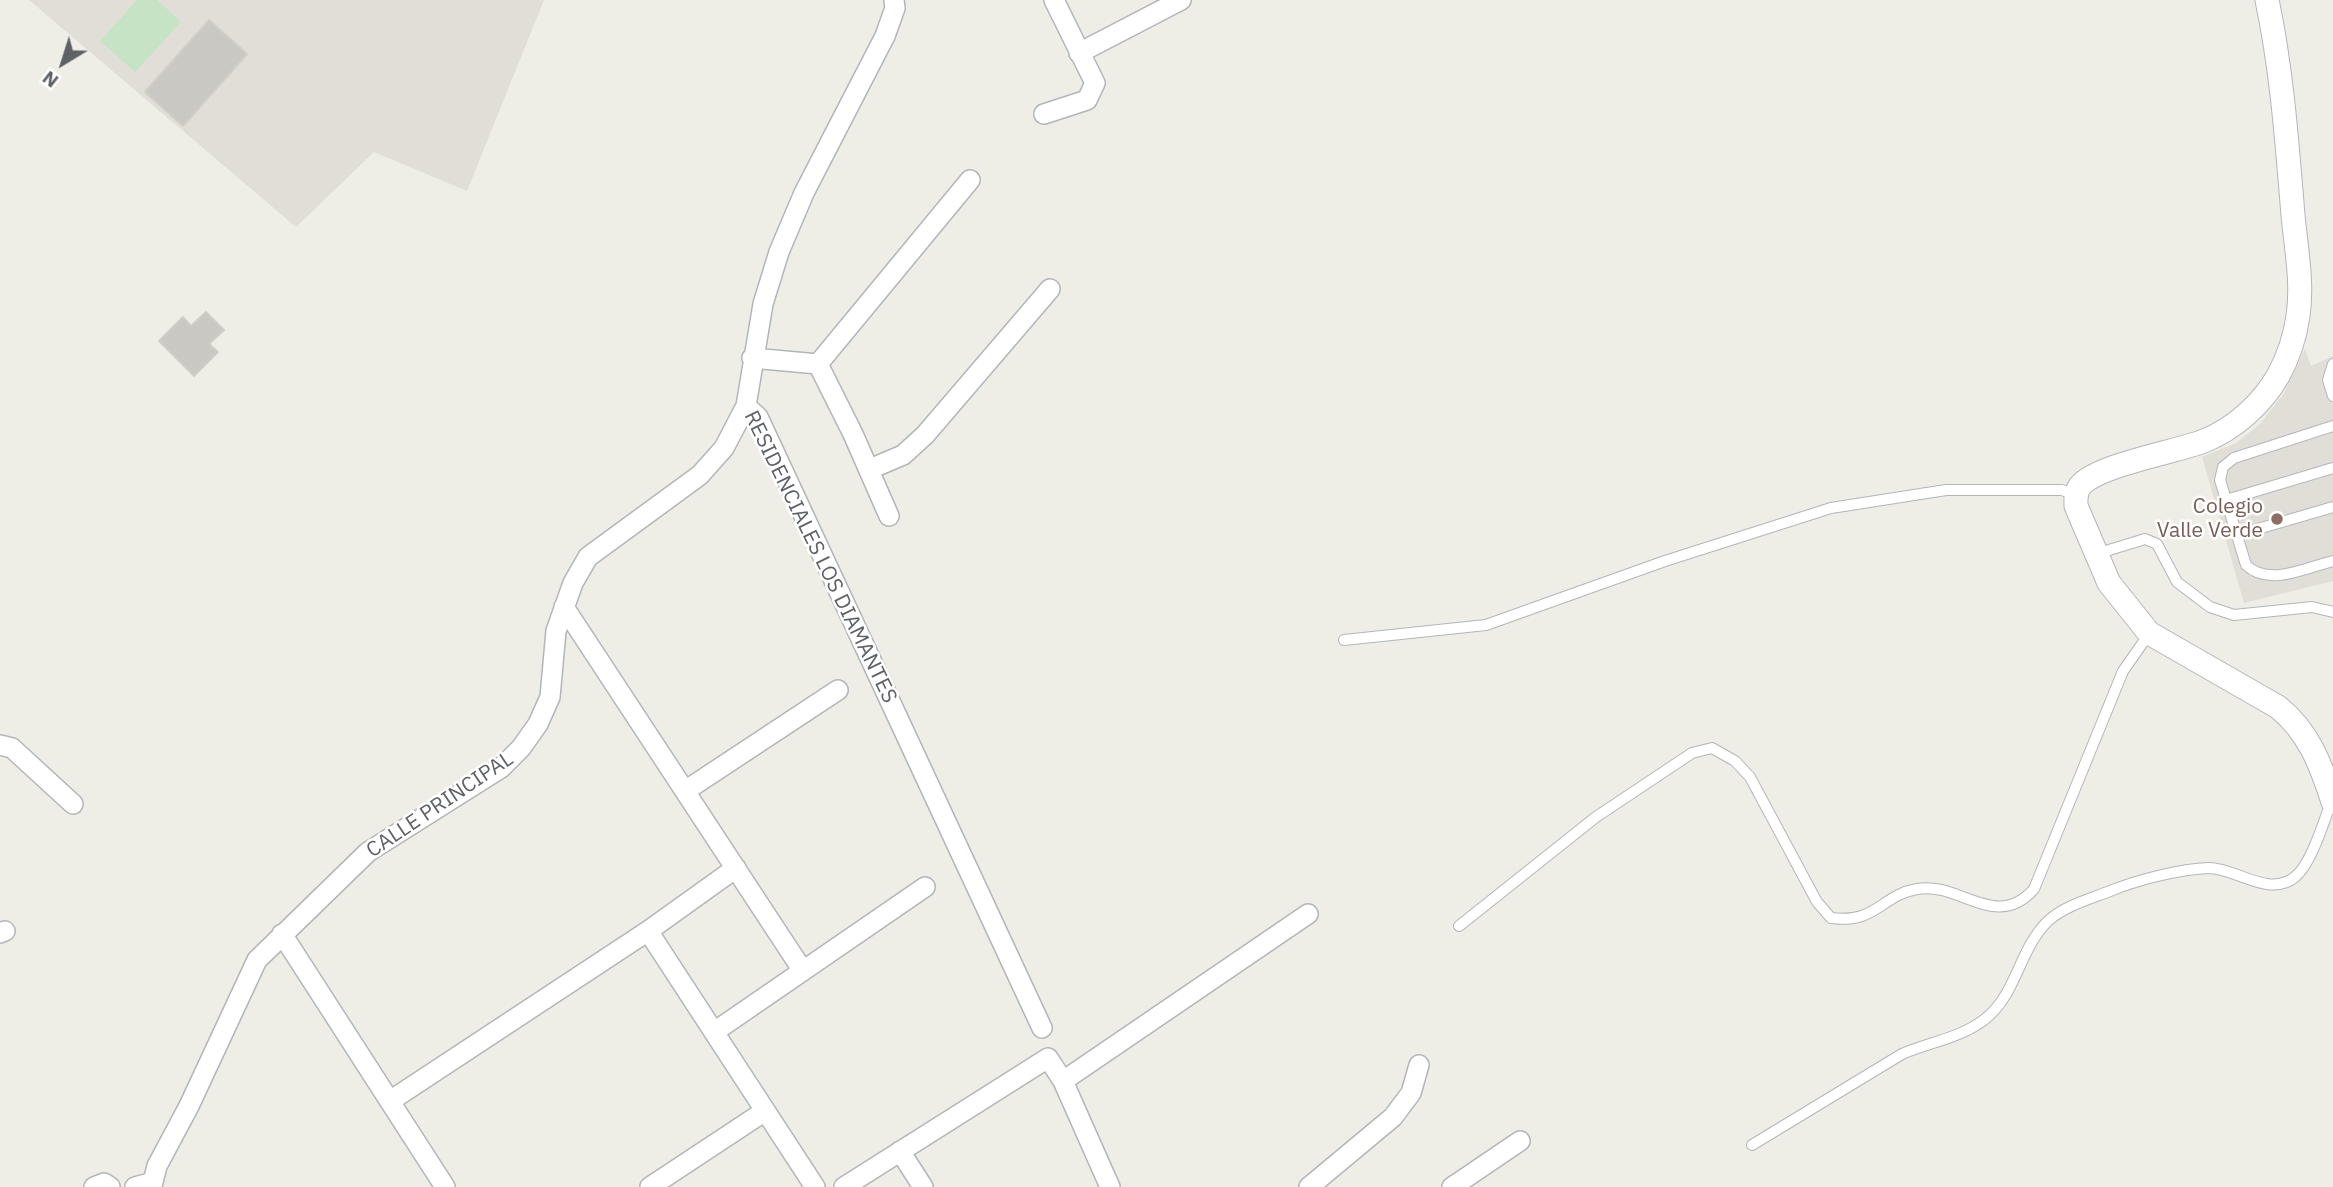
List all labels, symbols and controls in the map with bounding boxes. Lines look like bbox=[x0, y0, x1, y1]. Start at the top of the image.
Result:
north arrow bbox=[28, 28, 98, 98]
text: N bbox=[37, 66, 63, 93]
street label: RESIDENCIALES LOS DIAMANTES bbox=[738, 407, 902, 707]
place label: Colegio Valle Verde bbox=[2157, 494, 2263, 544]
marker: Colegio Valle Verde bbox=[2269, 511, 2285, 527]
street label: CALLE PRINCIPAL bbox=[362, 747, 518, 863]

